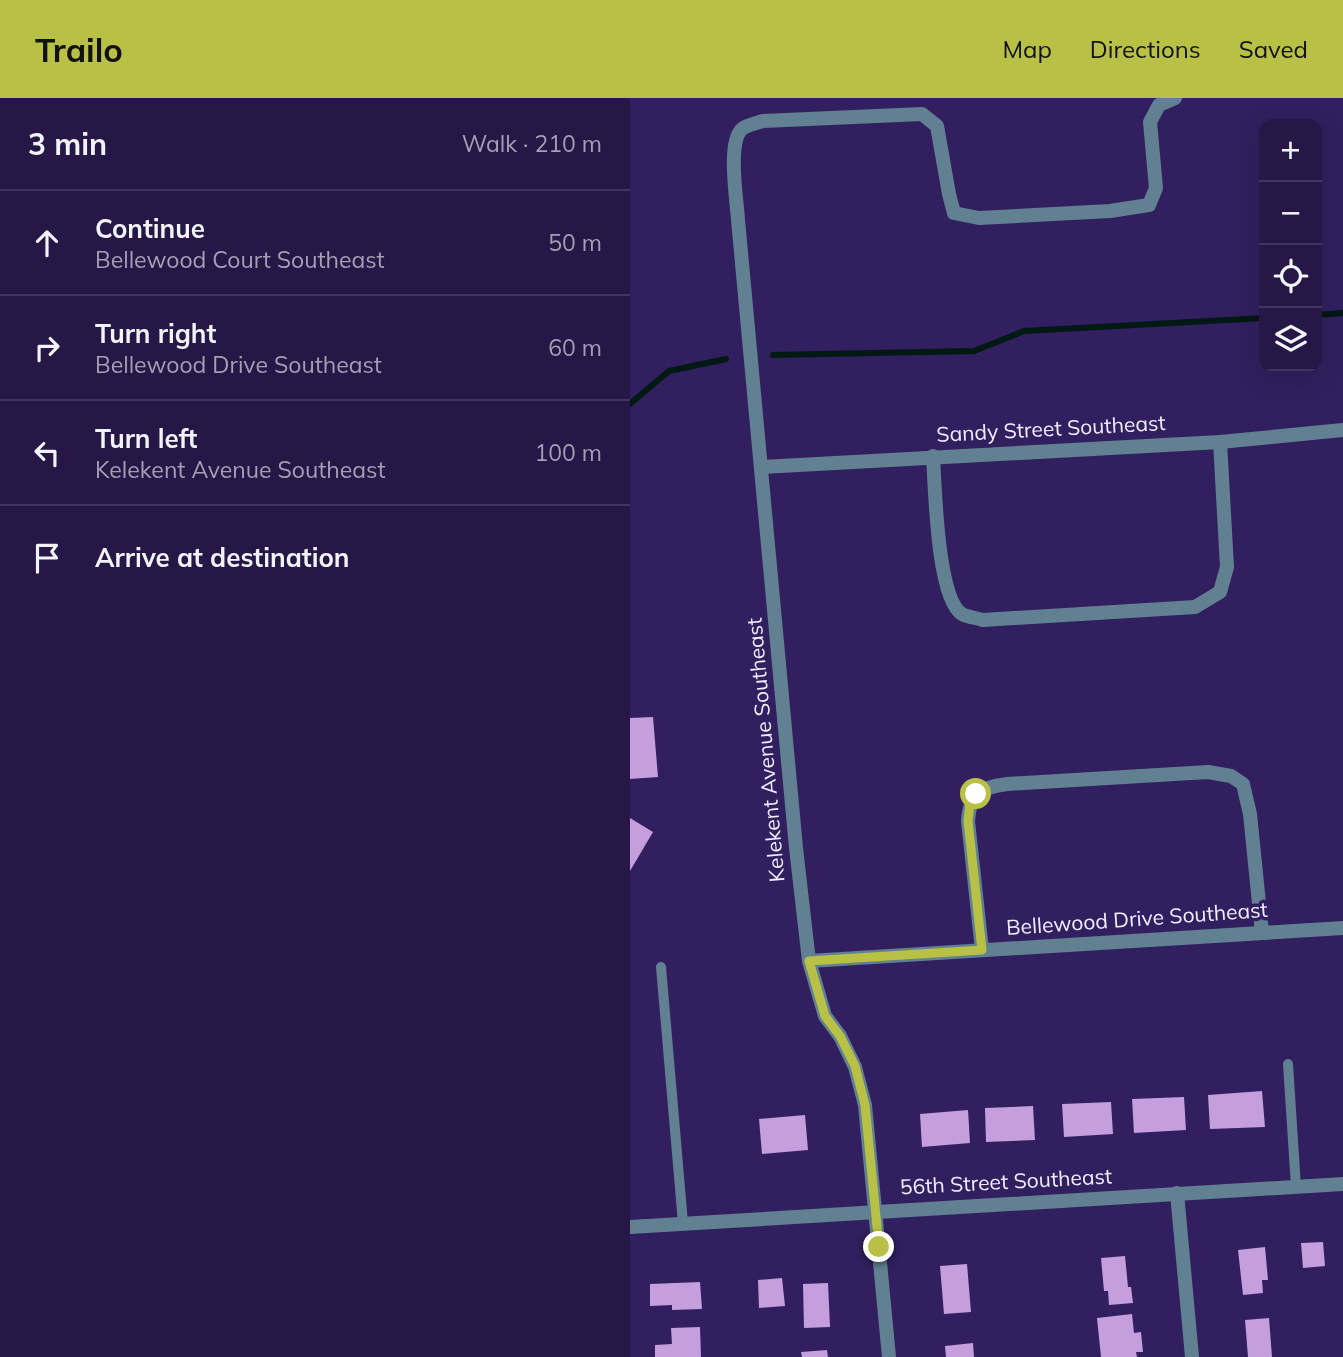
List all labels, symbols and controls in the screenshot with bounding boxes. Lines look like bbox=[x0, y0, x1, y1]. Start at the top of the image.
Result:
text: Trailo bbox=[35, 29, 123, 70]
text: Map bbox=[1002, 34, 1052, 64]
text: Directions bbox=[1090, 34, 1201, 64]
text: Saved bbox=[1239, 34, 1308, 64]
map controls bbox=[1259, 119, 1322, 371]
button: + bbox=[1259, 119, 1322, 182]
text: 3 min bbox=[28, 125, 107, 163]
text: Walk · 210 m bbox=[462, 129, 602, 158]
button: − bbox=[1259, 182, 1322, 245]
text: Continue bbox=[95, 212, 205, 245]
icon: ahead bbox=[28, 224, 66, 262]
text: 50 m bbox=[548, 228, 602, 257]
text: Bellewood Court Southeast bbox=[95, 245, 385, 274]
button: locate bbox=[1259, 245, 1322, 308]
button: layers bbox=[1259, 308, 1322, 371]
text: Turn right bbox=[95, 317, 216, 350]
icon: right bbox=[28, 329, 66, 367]
text: 60 m bbox=[548, 333, 602, 362]
text: Bellewood Drive Southeast bbox=[95, 350, 382, 379]
street label: Sandy Street Southeast bbox=[936, 409, 1166, 447]
text: Turn left bbox=[95, 422, 197, 455]
icon: left bbox=[28, 434, 66, 472]
text: 100 m bbox=[534, 438, 602, 467]
text: Kelekent Avenue Southeast bbox=[95, 455, 385, 484]
icon: arrive bbox=[28, 539, 66, 577]
text: Arrive at destination bbox=[95, 541, 350, 574]
street label: Kelekent Avenue Southeast bbox=[740, 617, 790, 883]
route start bbox=[960, 778, 991, 809]
street label: Bellewood Drive Southeast bbox=[1005, 896, 1268, 940]
street label: 56th Street Southeast bbox=[899, 1162, 1113, 1200]
route end bbox=[863, 1231, 894, 1262]

